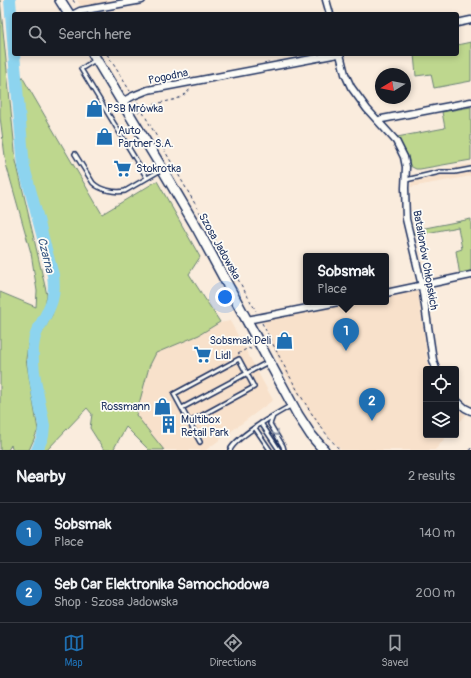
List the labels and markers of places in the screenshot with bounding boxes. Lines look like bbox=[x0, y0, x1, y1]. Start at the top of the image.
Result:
shop icon: PSB Mrówka bbox=[84, 98, 104, 118]
place label: PSB Mrówka bbox=[107, 102, 163, 115]
place label: Auto Partner S.A. bbox=[118, 124, 173, 150]
shop icon: Auto Partner S.A. bbox=[95, 126, 115, 146]
supermarket icon: Stokrotka bbox=[113, 158, 133, 178]
place label: Stokrotka bbox=[136, 162, 181, 175]
pin: 1 bbox=[333, 318, 359, 351]
shop icon: Sobsmak Deli bbox=[274, 330, 294, 350]
place label: Sobsmak Deli bbox=[210, 334, 271, 347]
supermarket icon: Lidl bbox=[192, 345, 212, 365]
place label: Lidl bbox=[215, 349, 231, 362]
pin: 2 bbox=[359, 388, 385, 421]
shop icon: Rossmann bbox=[153, 396, 173, 416]
place label: Rossmann bbox=[101, 400, 150, 413]
place label: Multibox Retail Park bbox=[181, 413, 229, 439]
building icon: Multibox Retail Park bbox=[158, 415, 178, 435]

